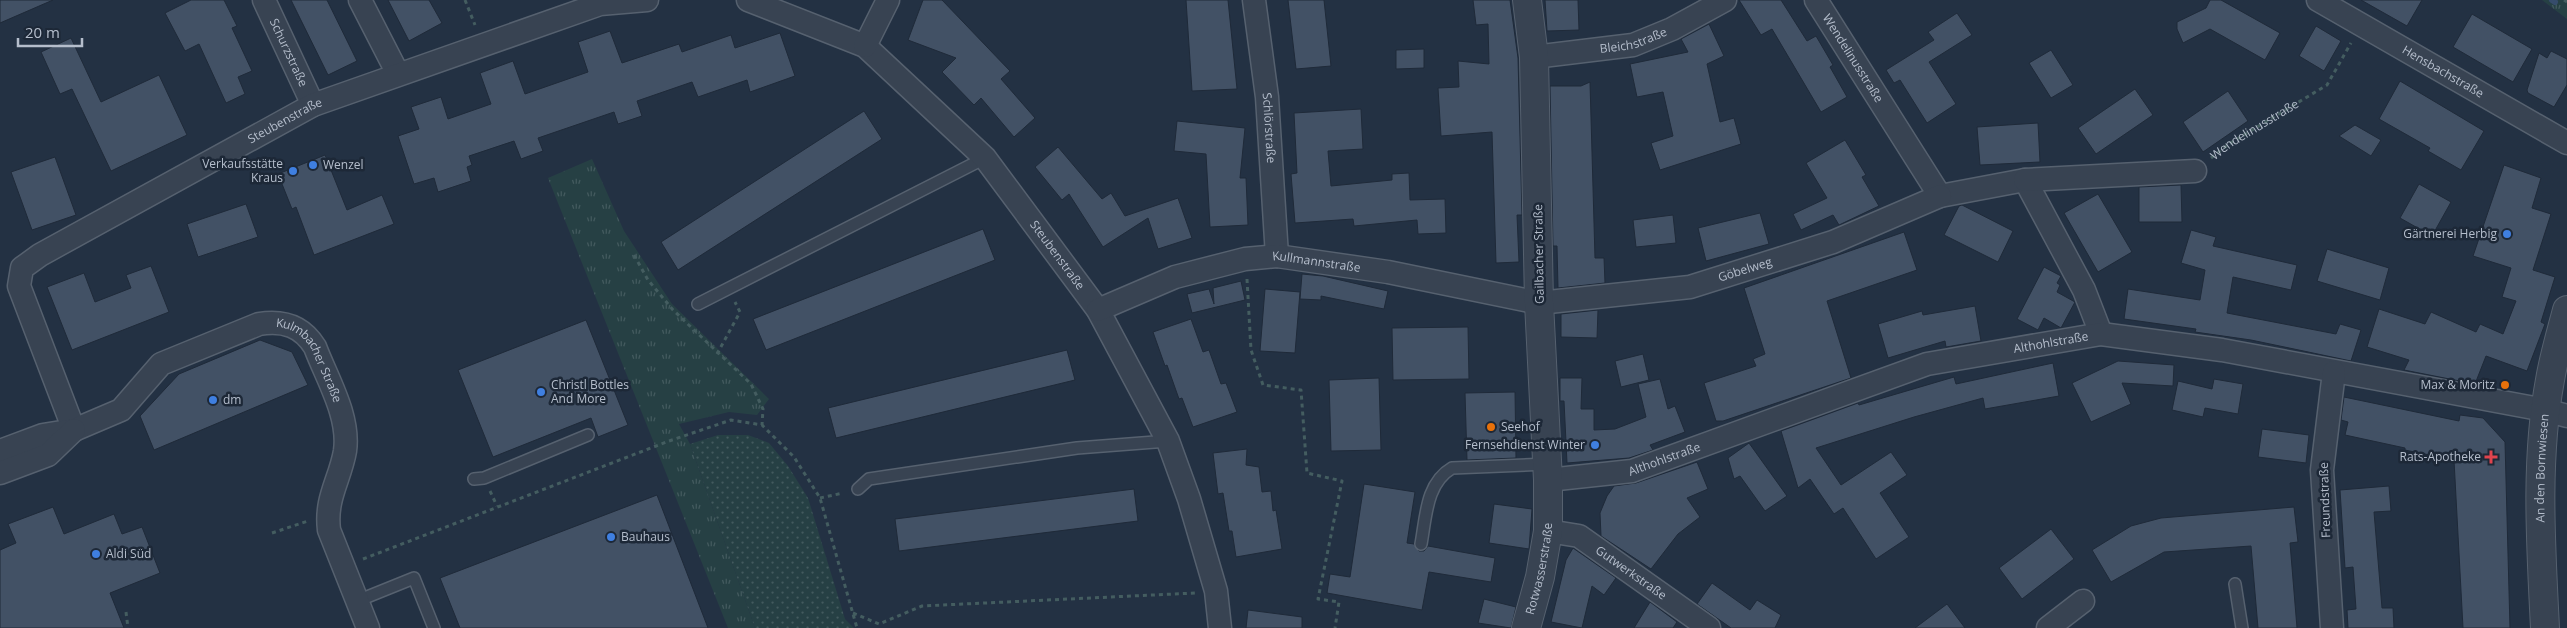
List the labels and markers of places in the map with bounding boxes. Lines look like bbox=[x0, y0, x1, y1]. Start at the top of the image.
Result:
place label: Verkaufsstätte Kraus bbox=[202, 155, 283, 186]
place label: Wenzel bbox=[323, 156, 364, 173]
marker: Wenzel bbox=[307, 159, 319, 171]
marker: Verkaufsstätte Kraus bbox=[287, 165, 299, 177]
place label: Gärtnerei Herbig bbox=[2403, 225, 2497, 242]
marker: Gärtnerei Herbig bbox=[2501, 228, 2513, 240]
place label: Christl Bottles And More bbox=[551, 376, 629, 407]
place label: Max & Moritz bbox=[2420, 376, 2495, 393]
marker: Max & Moritz bbox=[2499, 379, 2511, 391]
marker: Christl Bottles And More bbox=[535, 386, 547, 398]
place label: dm bbox=[223, 391, 241, 408]
marker: dm bbox=[207, 394, 219, 406]
place label: Seehof bbox=[1501, 418, 1541, 435]
marker: Seehof bbox=[1485, 421, 1497, 433]
place label: Fernsehdienst Winter bbox=[1465, 436, 1585, 453]
marker: Fernsehdienst Winter bbox=[1589, 439, 1601, 451]
place label: Rats-Apotheke bbox=[2400, 448, 2481, 465]
marker: Rats-Apotheke bbox=[2485, 451, 2497, 463]
place label: Bauhaus bbox=[621, 528, 670, 545]
marker: Bauhaus bbox=[605, 531, 617, 543]
place label: Aldi Süd bbox=[106, 545, 151, 562]
marker: Aldi Süd bbox=[90, 548, 102, 560]

